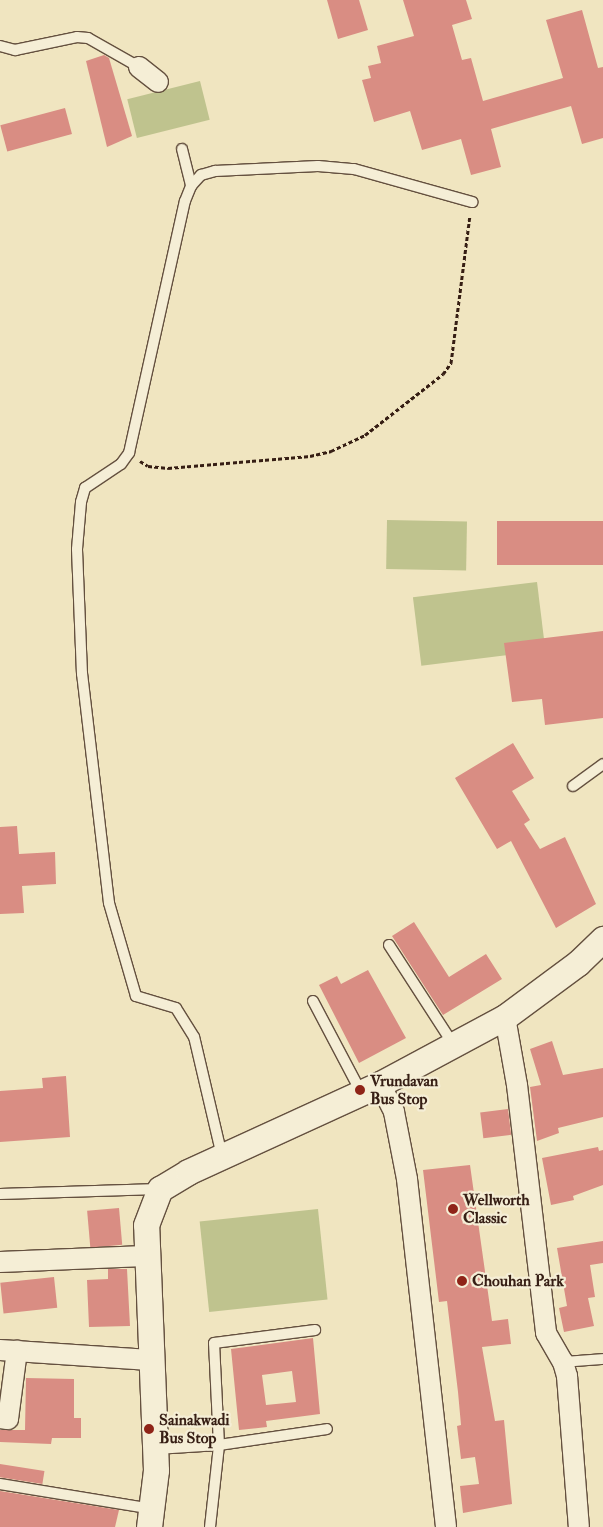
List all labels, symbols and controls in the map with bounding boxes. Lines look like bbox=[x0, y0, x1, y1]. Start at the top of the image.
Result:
place label: Vrundavan Bus Stop bbox=[370, 1071, 438, 1109]
marker: Vrundavan Bus Stop bbox=[354, 1084, 366, 1096]
place label: Wellworth Classic bbox=[463, 1190, 530, 1228]
marker: Wellworth Classic bbox=[447, 1203, 459, 1215]
place label: Chouhan Park bbox=[472, 1271, 564, 1291]
marker: Chouhan Park bbox=[456, 1275, 468, 1287]
place label: Sainakwadi Bus Stop bbox=[159, 1410, 230, 1448]
marker: Sainakwadi Bus Stop bbox=[143, 1423, 155, 1435]

